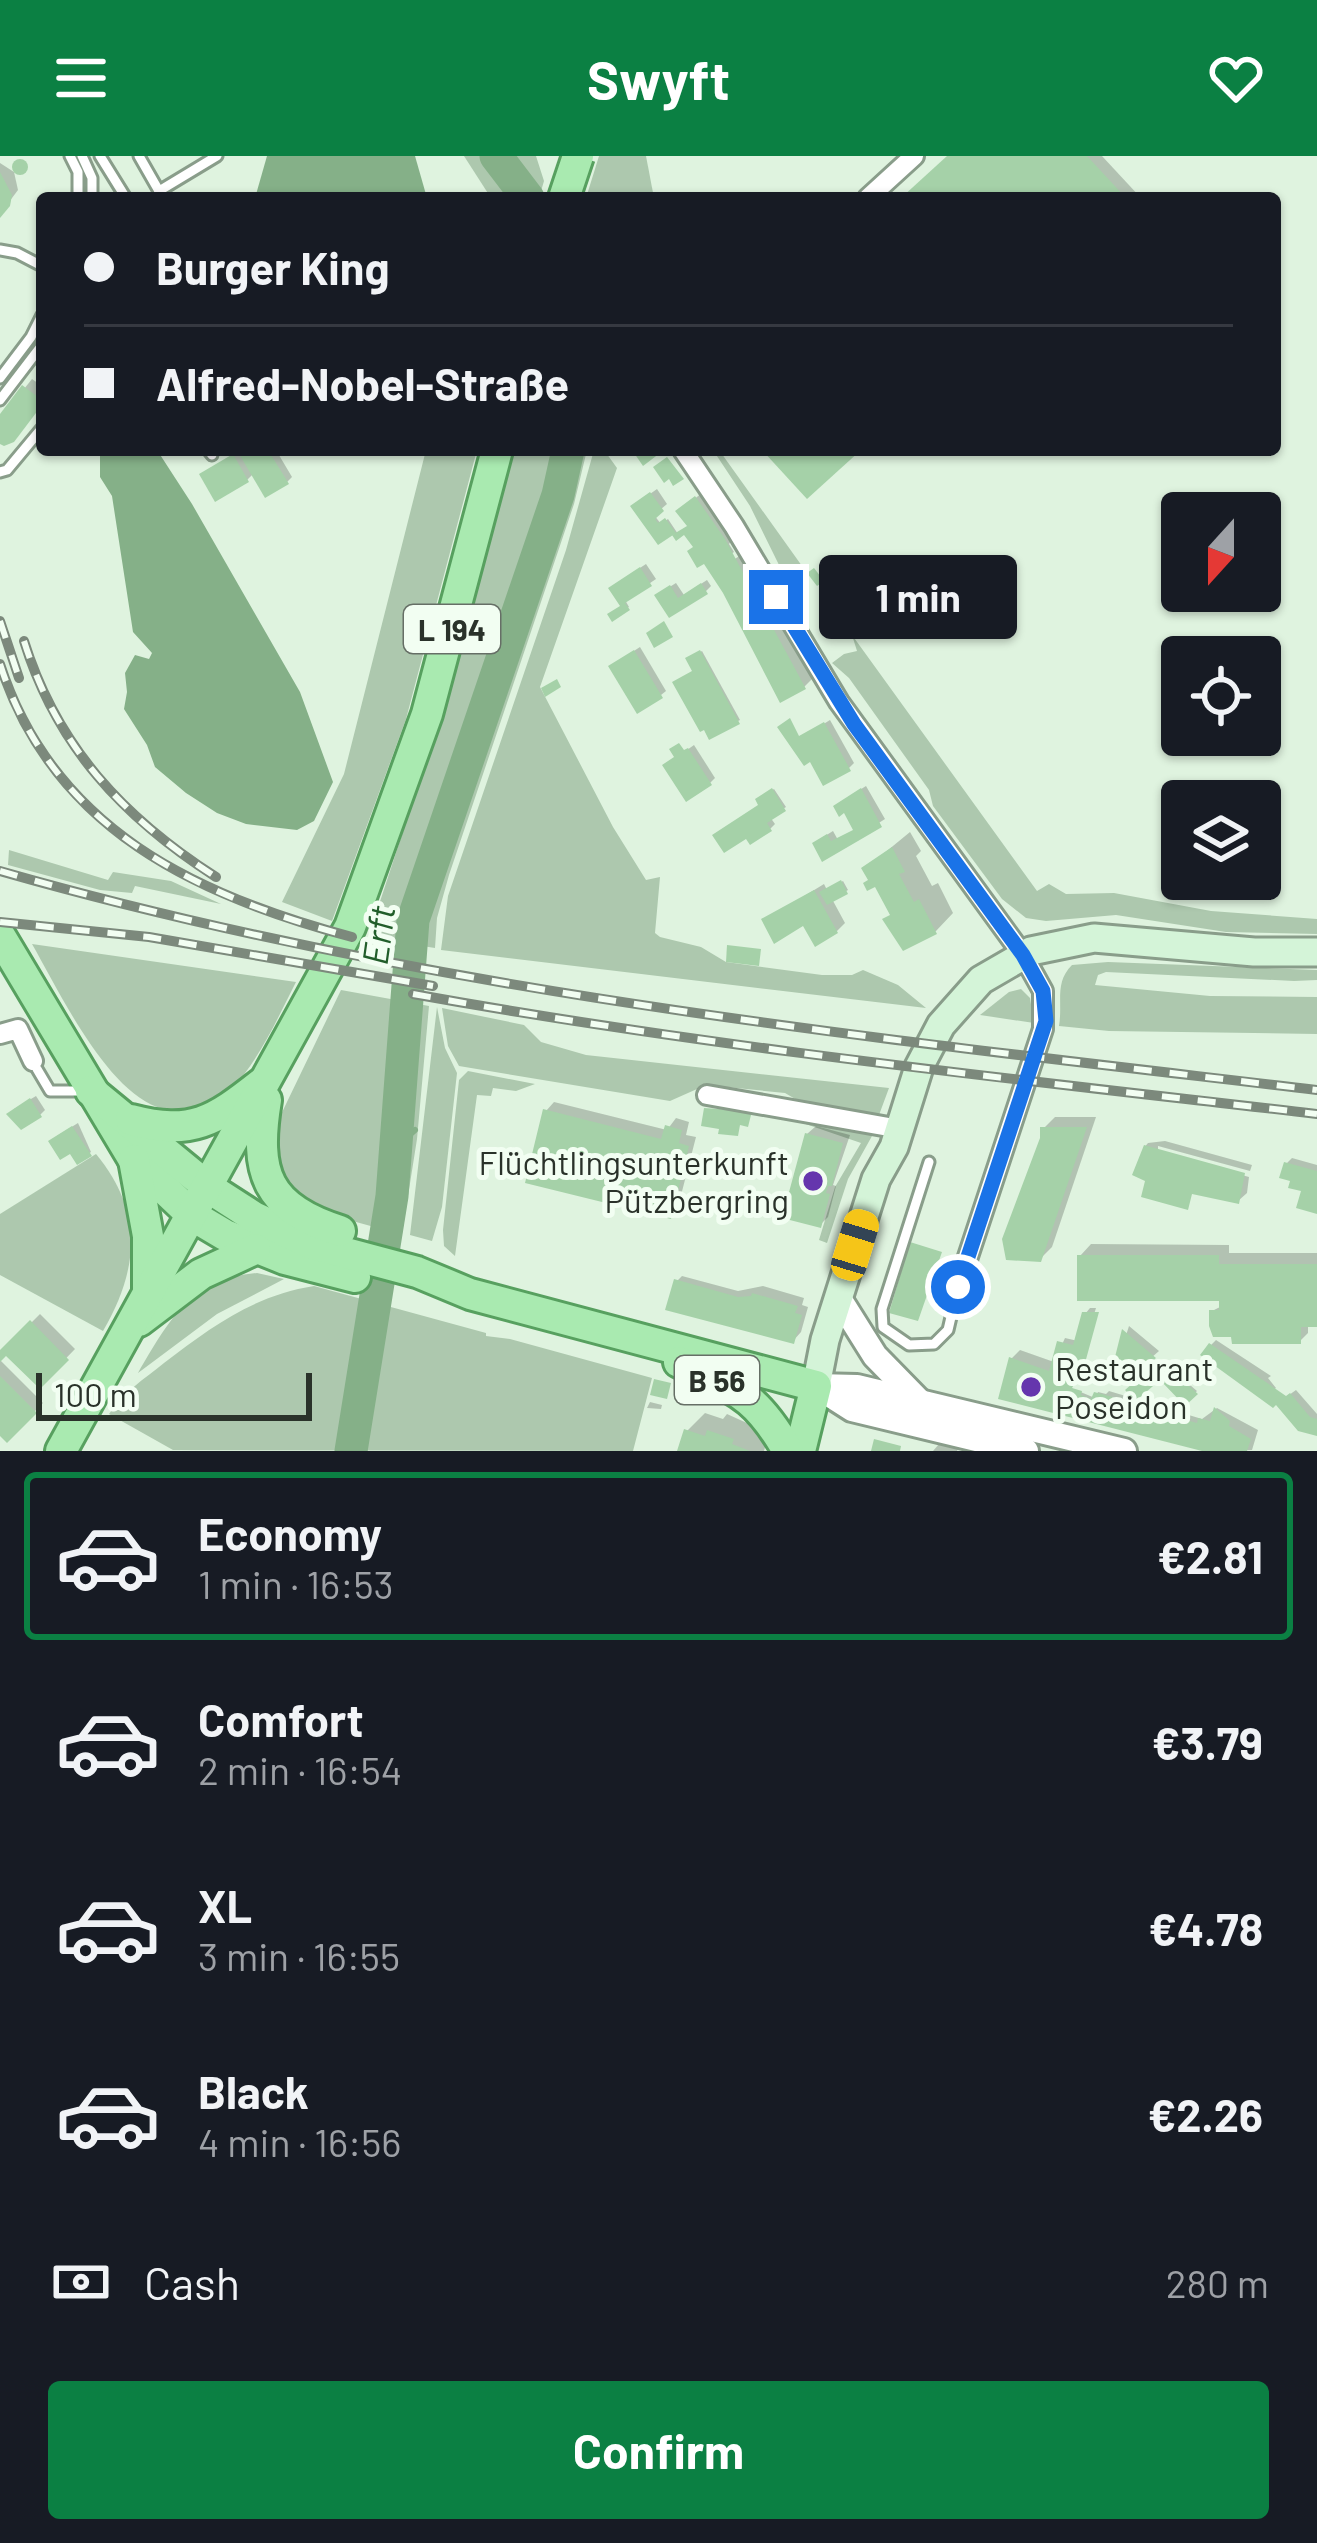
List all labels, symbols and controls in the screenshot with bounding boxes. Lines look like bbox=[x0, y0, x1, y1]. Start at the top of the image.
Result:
icon: menu bbox=[48, 45, 114, 111]
icon: heart bbox=[1203, 45, 1269, 111]
text: Swyft bbox=[587, 46, 730, 111]
text: Burger King bbox=[156, 240, 389, 294]
text: Alfred-Nobel-Straße bbox=[156, 356, 569, 410]
north arrow bbox=[1161, 492, 1281, 612]
map controls bbox=[1161, 492, 1281, 900]
callout: 1 min bbox=[818, 555, 1016, 639]
route end bbox=[749, 570, 803, 624]
text: 1 min bbox=[875, 573, 961, 620]
road number: L 194 bbox=[404, 605, 500, 653]
button: locate bbox=[1161, 636, 1281, 756]
button: layers bbox=[1161, 780, 1281, 900]
water label: Erft bbox=[352, 902, 402, 967]
place label: Flüchtlingsunterkunft Pützbergring bbox=[478, 1142, 789, 1220]
marker: Flüchtlingsunterkunft Pützbergring bbox=[800, 1168, 826, 1194]
car bbox=[827, 1205, 883, 1285]
route start bbox=[931, 1260, 985, 1314]
place label: Restaurant Poseidon bbox=[1055, 1348, 1213, 1426]
road number: B 56 bbox=[675, 1356, 759, 1404]
scale bar bbox=[36, 1367, 312, 1420]
text: 100 m bbox=[54, 1374, 137, 1414]
marker: Restaurant Poseidon bbox=[1018, 1374, 1044, 1400]
icon: car bbox=[54, 1502, 162, 1610]
text: Economy bbox=[198, 1506, 382, 1560]
text: €2.81 bbox=[1157, 1529, 1263, 1583]
text: 1 min · 16:53 bbox=[198, 1560, 394, 1607]
icon: car bbox=[54, 1688, 162, 1796]
text: Comfort bbox=[198, 1692, 364, 1746]
text: €3.79 bbox=[1152, 1715, 1263, 1769]
text: 2 min · 16:54 bbox=[198, 1746, 402, 1793]
icon: car bbox=[54, 1874, 162, 1982]
text: XL bbox=[198, 1878, 252, 1932]
text: €4.78 bbox=[1148, 1901, 1263, 1955]
text: 3 min · 16:55 bbox=[198, 1932, 400, 1979]
icon: car bbox=[54, 2060, 162, 2168]
text: Black bbox=[198, 2064, 309, 2118]
text: €2.26 bbox=[1148, 2087, 1263, 2141]
text: 4 min · 16:56 bbox=[198, 2118, 401, 2165]
icon: cash bbox=[48, 2249, 114, 2315]
text: Cash bbox=[144, 2255, 240, 2309]
text: 280 m bbox=[1166, 2259, 1269, 2306]
button: Confirm bbox=[48, 2381, 1269, 2519]

